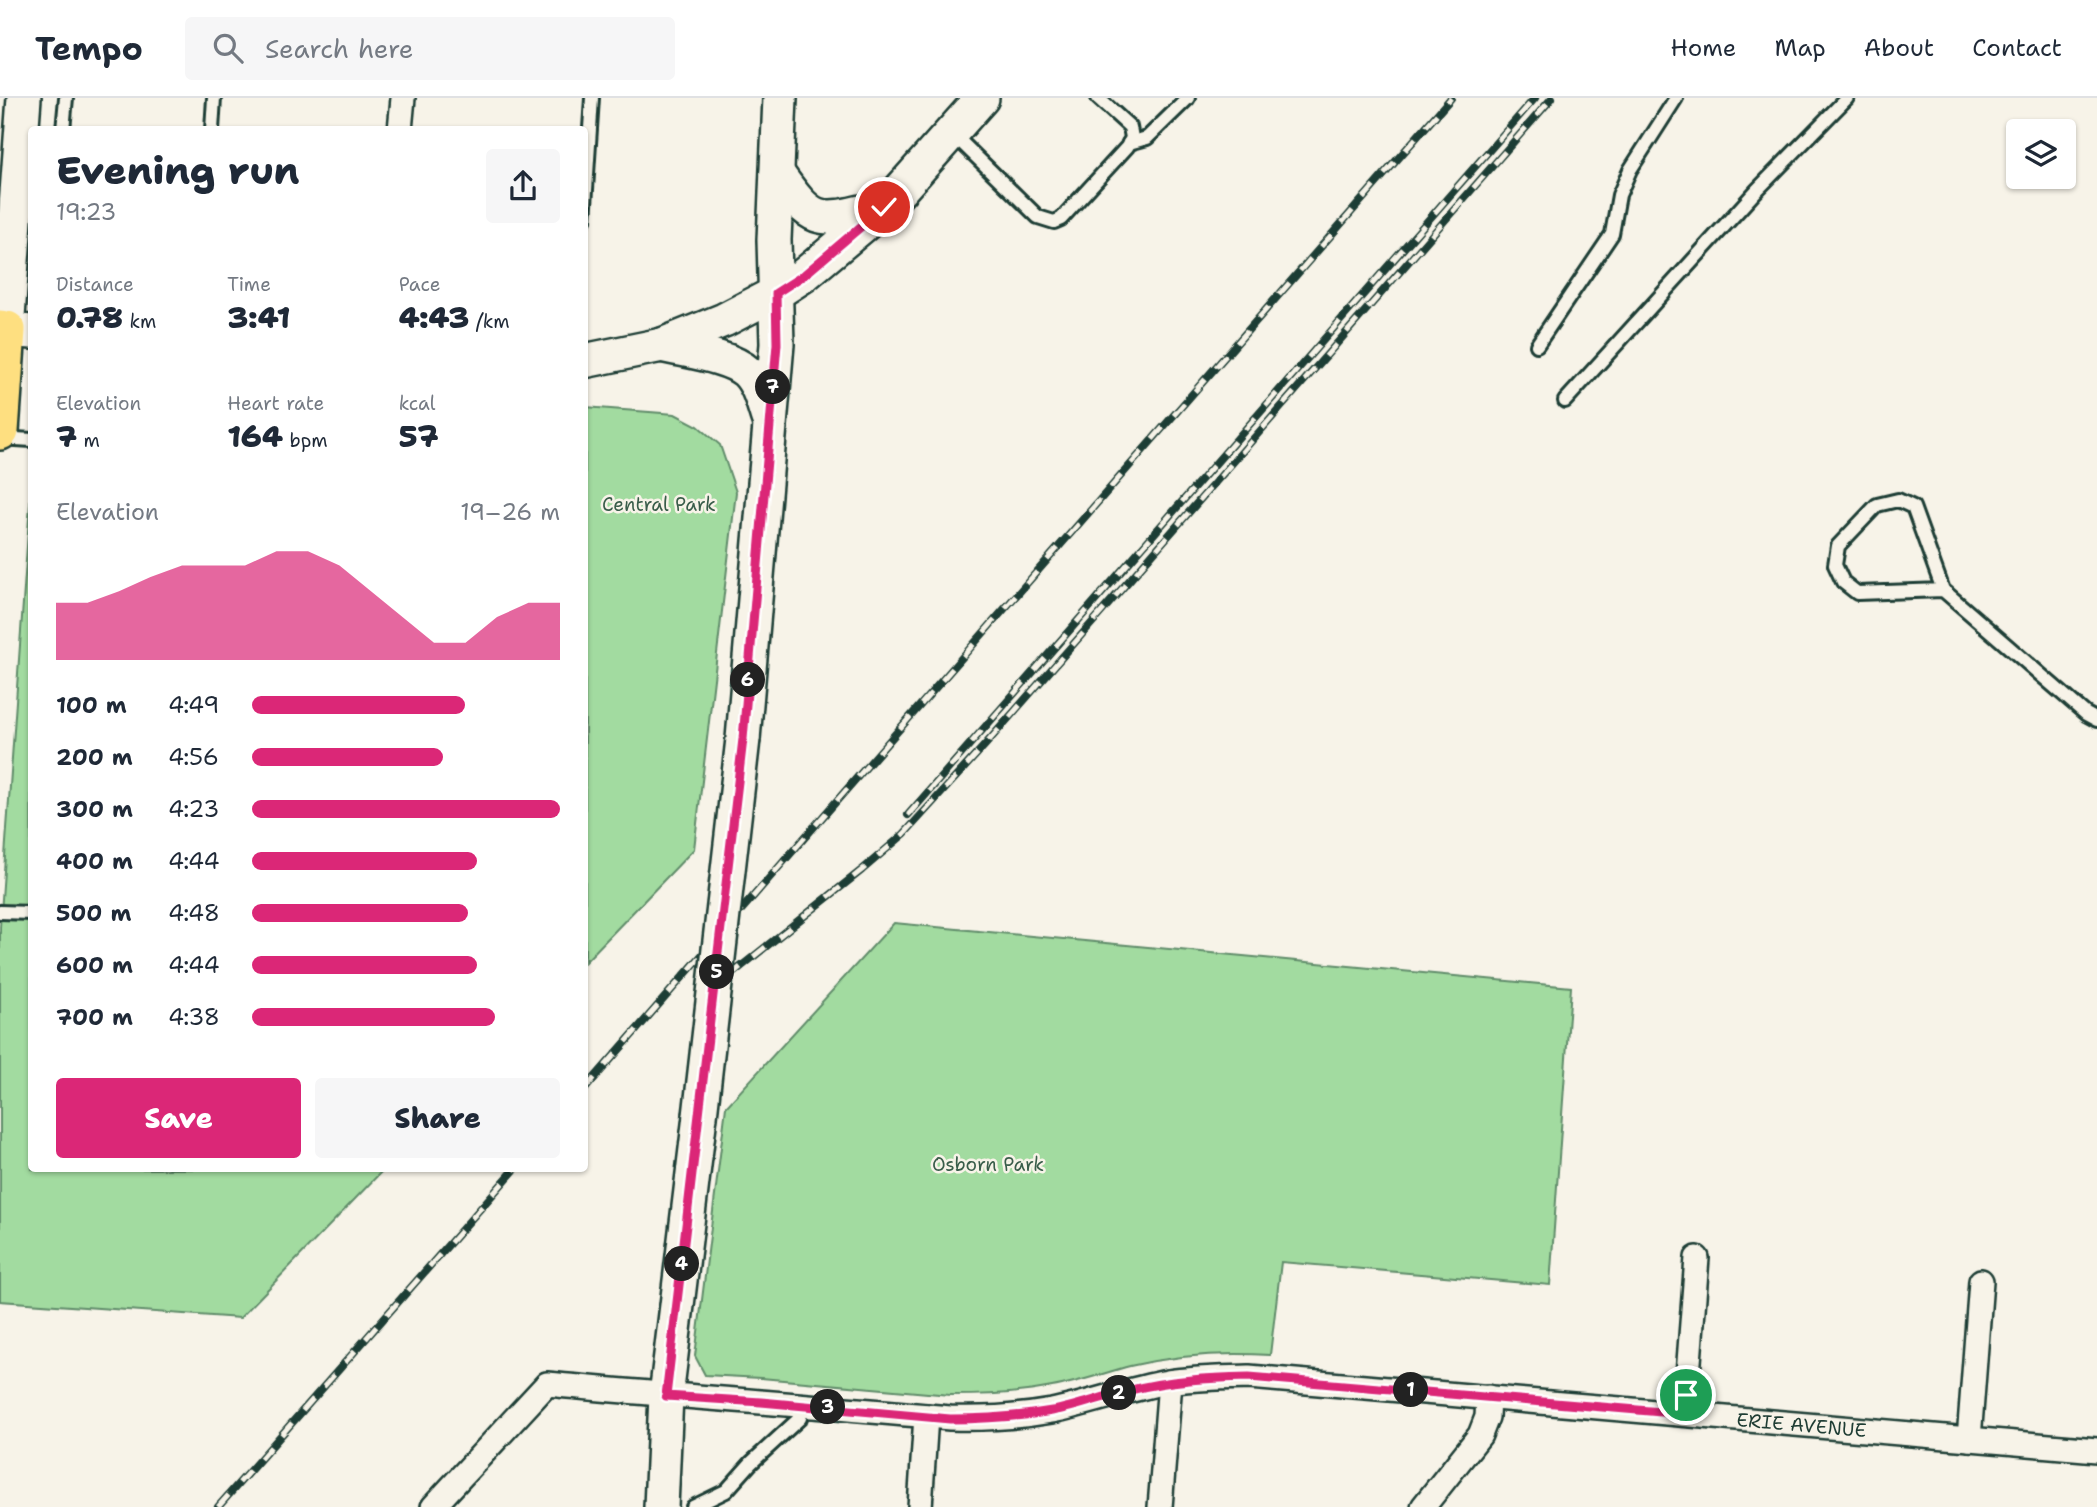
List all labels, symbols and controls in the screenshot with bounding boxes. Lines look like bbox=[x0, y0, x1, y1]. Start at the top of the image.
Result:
search box bbox=[185, 17, 675, 80]
text: Tempo bbox=[35, 26, 143, 71]
icon: search bbox=[209, 29, 247, 67]
text: Search here bbox=[265, 31, 414, 66]
text: Home bbox=[1670, 32, 1736, 64]
text: Map bbox=[1774, 32, 1826, 64]
text: About bbox=[1864, 32, 1934, 64]
text: Contact bbox=[1972, 32, 2062, 64]
map controls bbox=[2006, 119, 2076, 189]
button: layers bbox=[2006, 119, 2076, 189]
text: Evening run bbox=[56, 145, 299, 196]
button: share bbox=[486, 149, 560, 223]
pin bbox=[854, 177, 914, 237]
icon: check bbox=[865, 188, 903, 226]
text: 19:23 bbox=[56, 197, 116, 227]
text: Distance bbox=[56, 272, 134, 297]
text: Time bbox=[227, 272, 271, 297]
text: Pace bbox=[399, 272, 440, 297]
text: 0.78 bbox=[56, 297, 123, 338]
text: 3:41 bbox=[227, 297, 291, 338]
text: 4:43 bbox=[399, 297, 469, 338]
text: km bbox=[123, 309, 156, 334]
text: /km bbox=[469, 309, 510, 334]
pin: 7 bbox=[756, 370, 790, 404]
text: 7 bbox=[766, 374, 779, 399]
text: Elevation bbox=[56, 391, 141, 416]
text: Heart rate bbox=[227, 391, 324, 416]
text: kcal bbox=[399, 391, 436, 416]
text: 7 bbox=[56, 416, 77, 457]
text: 164 bbox=[227, 416, 283, 457]
text: 57 bbox=[399, 416, 438, 457]
text: m bbox=[77, 428, 100, 453]
text: bpm bbox=[283, 428, 328, 453]
park label: Central Park bbox=[602, 492, 716, 517]
text: Elevation bbox=[56, 497, 159, 527]
text: 19–26 m bbox=[460, 497, 560, 527]
pin: 6 bbox=[730, 662, 766, 698]
text: 6 bbox=[741, 667, 754, 692]
text: 100 m bbox=[56, 690, 127, 720]
text: 4:49 bbox=[168, 690, 219, 720]
text: 200 m bbox=[56, 742, 133, 772]
text: 4:56 bbox=[168, 742, 219, 772]
text: 300 m bbox=[56, 794, 133, 824]
text: 4:23 bbox=[168, 794, 219, 824]
text: 400 m bbox=[56, 846, 133, 876]
text: 4:44 bbox=[168, 846, 220, 876]
text: 500 m bbox=[56, 898, 131, 928]
text: 4:48 bbox=[168, 898, 220, 928]
text: 600 m bbox=[56, 950, 133, 980]
text: 4:44 bbox=[168, 950, 220, 980]
pin: 5 bbox=[700, 954, 734, 990]
text: 5 bbox=[711, 959, 722, 984]
text: 700 m bbox=[56, 1002, 133, 1032]
text: 4:38 bbox=[168, 1002, 220, 1032]
button: Save bbox=[56, 1078, 301, 1158]
button: Share bbox=[315, 1078, 560, 1158]
park label: Osborn Park bbox=[932, 1152, 1044, 1177]
pin: 4 bbox=[664, 1246, 700, 1282]
text: 4 bbox=[675, 1251, 688, 1276]
pin bbox=[1656, 1365, 1716, 1425]
pin: 1 bbox=[1394, 1372, 1428, 1408]
pin: 2 bbox=[1102, 1376, 1136, 1410]
icon: arrive bbox=[1667, 1376, 1705, 1414]
text: 1 bbox=[1406, 1377, 1415, 1402]
text: 2 bbox=[1112, 1380, 1125, 1405]
pin: 3 bbox=[810, 1390, 846, 1424]
text: 3 bbox=[821, 1394, 834, 1419]
street label: ERIE AVENUE bbox=[1736, 1407, 1868, 1443]

